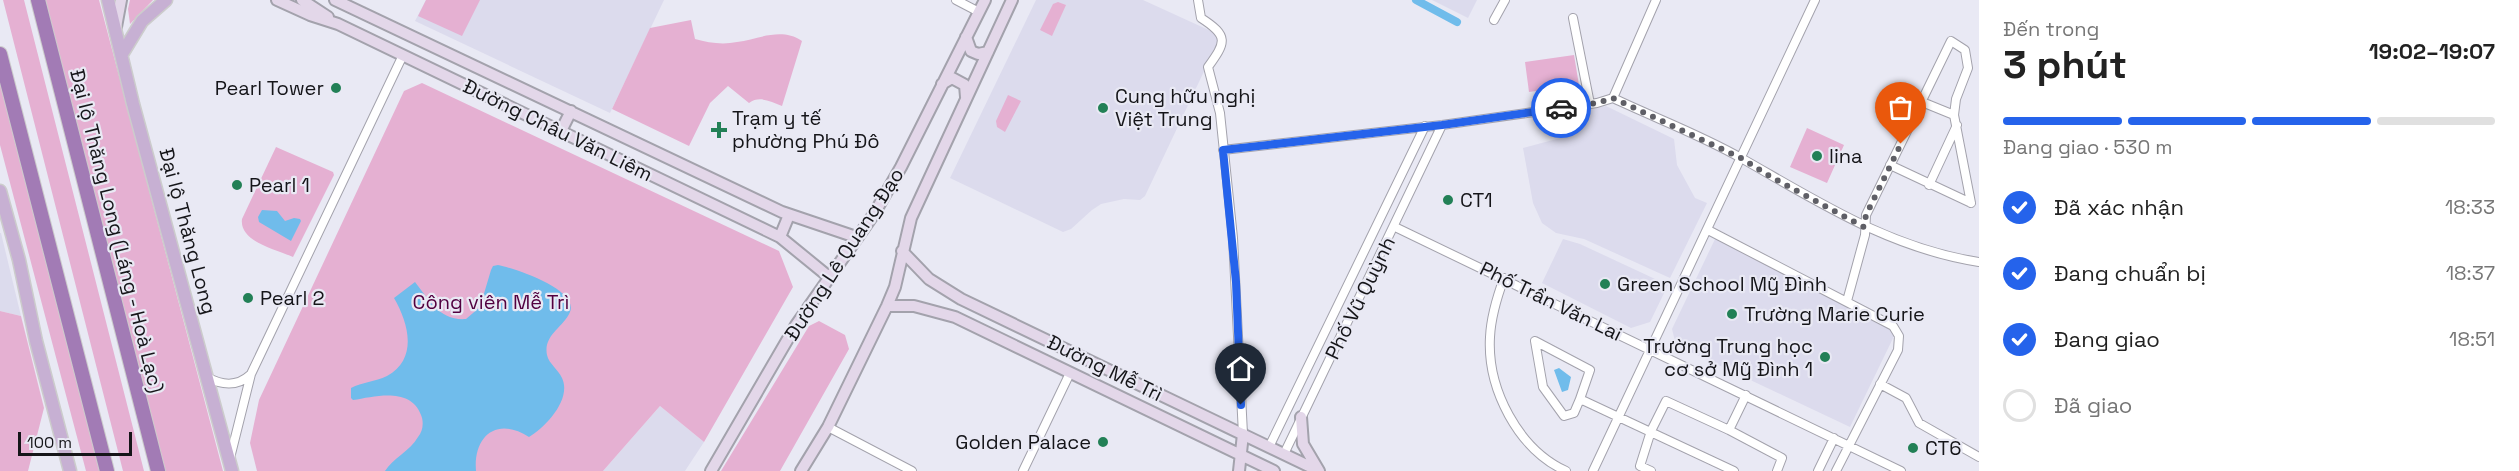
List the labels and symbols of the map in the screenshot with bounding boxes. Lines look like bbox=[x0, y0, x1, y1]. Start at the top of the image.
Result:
street label: Đại lộ Thăng Long (Láng - Hoà Lạc) bbox=[64, 66, 170, 396]
street label: Đường Châu Văn Liêm bbox=[459, 73, 657, 187]
place label: Pearl Tower bbox=[215, 75, 324, 101]
courier bbox=[1531, 78, 1591, 138]
marker: Pearl Tower bbox=[329, 81, 343, 95]
pin bbox=[1875, 82, 1926, 144]
place label: Cung hữu nghị Việt Trung bbox=[1115, 83, 1255, 132]
marker: Cung hữu nghị Việt Trung bbox=[1096, 101, 1110, 115]
place label: Trạm y tế phường Phú Đô bbox=[732, 105, 880, 154]
marker: Trạm y tế phường Phú Đô bbox=[710, 121, 728, 139]
place label: lina bbox=[1829, 143, 1863, 169]
street label: Đại lộ Thăng Long bbox=[153, 145, 223, 317]
marker: lina bbox=[1810, 149, 1824, 163]
street label: Đường Lê Quang Đạo bbox=[778, 163, 910, 345]
place label: Pearl 1 bbox=[249, 172, 310, 198]
marker: Pearl 1 bbox=[230, 178, 244, 192]
place label: CT1 bbox=[1460, 187, 1493, 213]
marker: CT1 bbox=[1441, 193, 1455, 207]
street label: Phố Vũ Quỳnh bbox=[1319, 232, 1401, 364]
street label: Phố Trần Văn Lai bbox=[1476, 255, 1626, 347]
place label: Green School Mỹ Đình bbox=[1617, 271, 1827, 297]
marker: Green School Mỹ Đình bbox=[1598, 277, 1612, 291]
place label: Pearl 2 bbox=[260, 285, 325, 311]
park label: Công viên Mễ Trì bbox=[413, 289, 569, 315]
marker: Pearl 2 bbox=[241, 291, 255, 305]
place label: Trường Marie Curie bbox=[1744, 301, 1925, 327]
marker: Trường Marie Curie bbox=[1725, 307, 1739, 321]
street label: Đường Mễ Trì bbox=[1043, 329, 1167, 407]
place label: Trường Trung học cơ sở Mỹ Đình 1 bbox=[1643, 333, 1813, 382]
pin bbox=[1215, 343, 1266, 405]
marker: Trường Trung học cơ sở Mỹ Đình 1 bbox=[1818, 350, 1832, 364]
scale bar bbox=[18, 429, 132, 456]
place label: Golden Palace bbox=[955, 429, 1091, 455]
marker: Golden Palace bbox=[1096, 435, 1110, 449]
place label: CT6 bbox=[1925, 435, 1962, 461]
marker: CT6 bbox=[1906, 441, 1920, 455]

